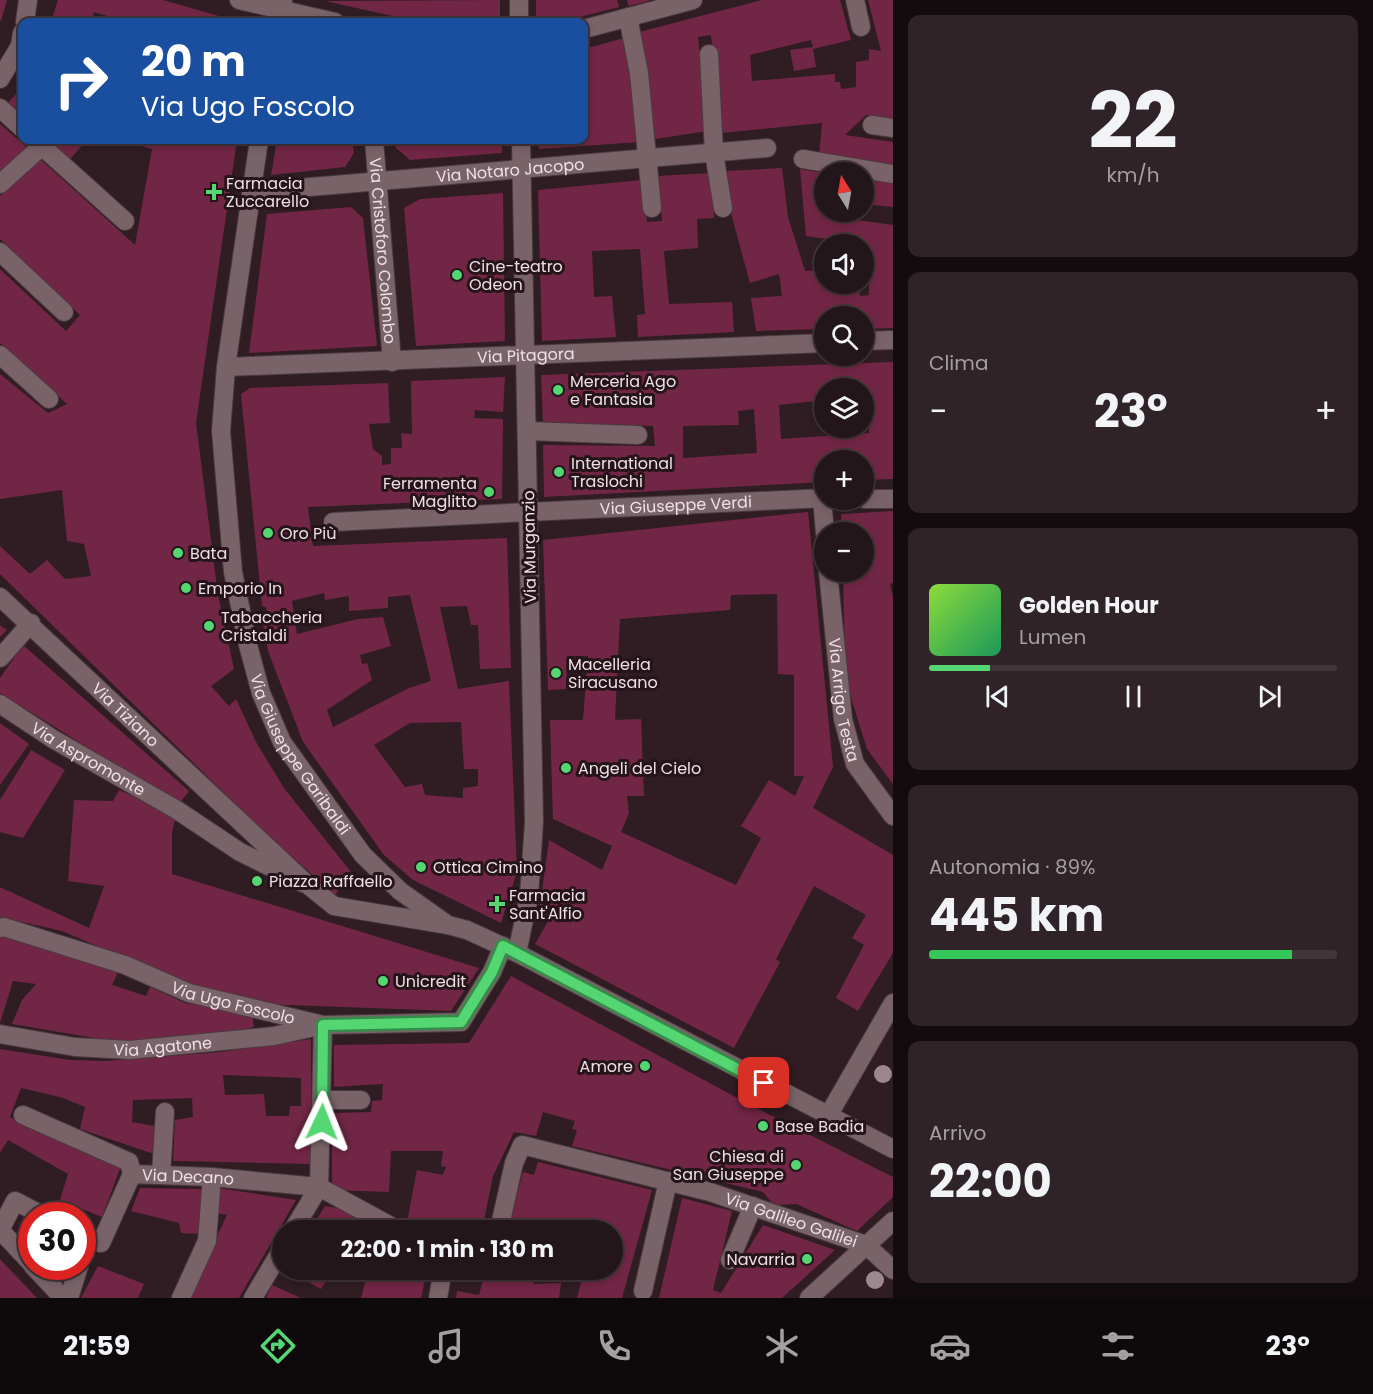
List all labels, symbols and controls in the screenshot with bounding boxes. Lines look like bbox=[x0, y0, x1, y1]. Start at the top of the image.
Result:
text: 20 m bbox=[141, 32, 246, 91]
icon: right bbox=[42, 42, 120, 120]
text: 22 bbox=[1088, 66, 1178, 175]
text: Via Ugo Foscolo bbox=[141, 88, 355, 125]
street label: Via Notaro Jacopo bbox=[435, 153, 585, 188]
street label: Via Cristoforo Colombo bbox=[363, 157, 401, 345]
text: km/h bbox=[1106, 161, 1160, 189]
north arrow bbox=[814, 162, 874, 222]
map controls bbox=[814, 162, 874, 582]
place label: Farmacia Zuccarello bbox=[226, 172, 309, 213]
marker: Farmacia Zuccarello bbox=[207, 185, 221, 199]
button: sound bbox=[814, 234, 874, 294]
place label: Cine-teatro Odeon bbox=[469, 255, 563, 296]
marker: Cine-teatro Odeon bbox=[450, 268, 464, 282]
button: search bbox=[814, 306, 874, 366]
street label: Via Pitagora bbox=[477, 342, 575, 369]
text: Clima bbox=[929, 349, 988, 377]
place label: Merceria Ago e Fantasia bbox=[570, 370, 676, 411]
button: layers bbox=[814, 378, 874, 438]
text: 23° bbox=[1094, 380, 1168, 443]
marker: Merceria Ago e Fantasia bbox=[551, 383, 565, 397]
text: − bbox=[929, 388, 947, 435]
text: + bbox=[1314, 388, 1337, 435]
button: + bbox=[814, 450, 874, 510]
place label: International Traslochi bbox=[571, 452, 673, 493]
marker: International Traslochi bbox=[552, 465, 566, 479]
place label: Ferramenta Maglitto bbox=[383, 472, 477, 513]
marker: Ferramenta Maglitto bbox=[482, 485, 496, 499]
street label: Via Murganzio bbox=[517, 490, 542, 604]
street label: Via Giuseppe Verdi bbox=[599, 490, 752, 521]
place label: Oro Più bbox=[280, 522, 337, 545]
button: − bbox=[814, 522, 874, 582]
marker: Oro Più bbox=[261, 526, 275, 540]
place label: Bata bbox=[190, 542, 227, 565]
marker: Bata bbox=[171, 546, 185, 560]
place label: Emporio In bbox=[198, 577, 282, 600]
marker: Emporio In bbox=[179, 581, 193, 595]
text: Golden Hour bbox=[1019, 590, 1159, 621]
place label: Tabaccheria Cristaldi bbox=[221, 606, 322, 647]
marker: Tabaccheria Cristaldi bbox=[202, 619, 216, 633]
text: Lumen bbox=[1019, 623, 1086, 651]
street label: Via Arrigo Testa bbox=[823, 637, 865, 765]
place label: Macelleria Siracusano bbox=[568, 653, 658, 694]
marker: Macelleria Siracusano bbox=[549, 666, 563, 680]
street label: Via Giuseppe Garibaldi bbox=[244, 671, 356, 840]
street label: Via Tiziano bbox=[86, 677, 164, 752]
icon: previous bbox=[981, 680, 1014, 713]
icon: pause bbox=[1117, 680, 1150, 713]
icon: next bbox=[1253, 680, 1286, 713]
street label: Via Aspromonte bbox=[26, 717, 150, 802]
place label: Angeli del Cielo bbox=[578, 757, 701, 780]
marker: Angeli del Cielo bbox=[559, 761, 573, 775]
text: Autonomia · 89% bbox=[929, 853, 1095, 881]
place label: Ottica Cimino bbox=[433, 856, 543, 879]
marker: Ottica Cimino bbox=[414, 860, 428, 874]
place label: Piazza Raffaello bbox=[269, 870, 393, 893]
marker: Piazza Raffaello bbox=[250, 874, 264, 888]
place label: Farmacia Sant'Alfio bbox=[509, 884, 586, 925]
text: 445 km bbox=[929, 884, 1104, 947]
marker: Farmacia Sant'Alfio bbox=[490, 897, 504, 911]
place label: Unicredit bbox=[395, 970, 466, 993]
marker: Unicredit bbox=[376, 974, 390, 988]
street label: Via Ugo Foscolo bbox=[167, 976, 297, 1030]
street label: Via Agatone bbox=[113, 1031, 213, 1062]
place label: Amore bbox=[580, 1055, 633, 1078]
pin bbox=[738, 1057, 789, 1108]
marker: Amore bbox=[638, 1059, 652, 1073]
icon: arrive bbox=[747, 1066, 780, 1099]
position arrow bbox=[290, 1090, 354, 1154]
place label: Base Badia bbox=[775, 1115, 864, 1138]
marker: Base Badia bbox=[756, 1119, 770, 1133]
text: Arrivo bbox=[929, 1119, 986, 1147]
place label: Chiesa di San Giuseppe bbox=[673, 1145, 784, 1186]
text: 22:00 bbox=[929, 1150, 1052, 1213]
marker: Chiesa di San Giuseppe bbox=[789, 1158, 803, 1172]
street label: Via Decano bbox=[142, 1163, 235, 1191]
street label: Via Galileo Galilei bbox=[722, 1187, 860, 1253]
speed limit sign: 30 bbox=[18, 1202, 96, 1280]
text: 22:00 · 1 min · 130 m bbox=[341, 1234, 554, 1265]
place label: Navarria bbox=[726, 1248, 795, 1271]
marker: Navarria bbox=[800, 1252, 814, 1266]
icon: directions bbox=[257, 1325, 299, 1367]
icon: music bbox=[425, 1325, 467, 1367]
icon: phone bbox=[593, 1325, 635, 1367]
icon: climate bbox=[761, 1325, 803, 1367]
icon: car bbox=[929, 1325, 971, 1367]
icon: filters bbox=[1097, 1325, 1139, 1367]
text: 21:59 bbox=[63, 1327, 130, 1364]
text: 23° bbox=[1266, 1327, 1310, 1364]

